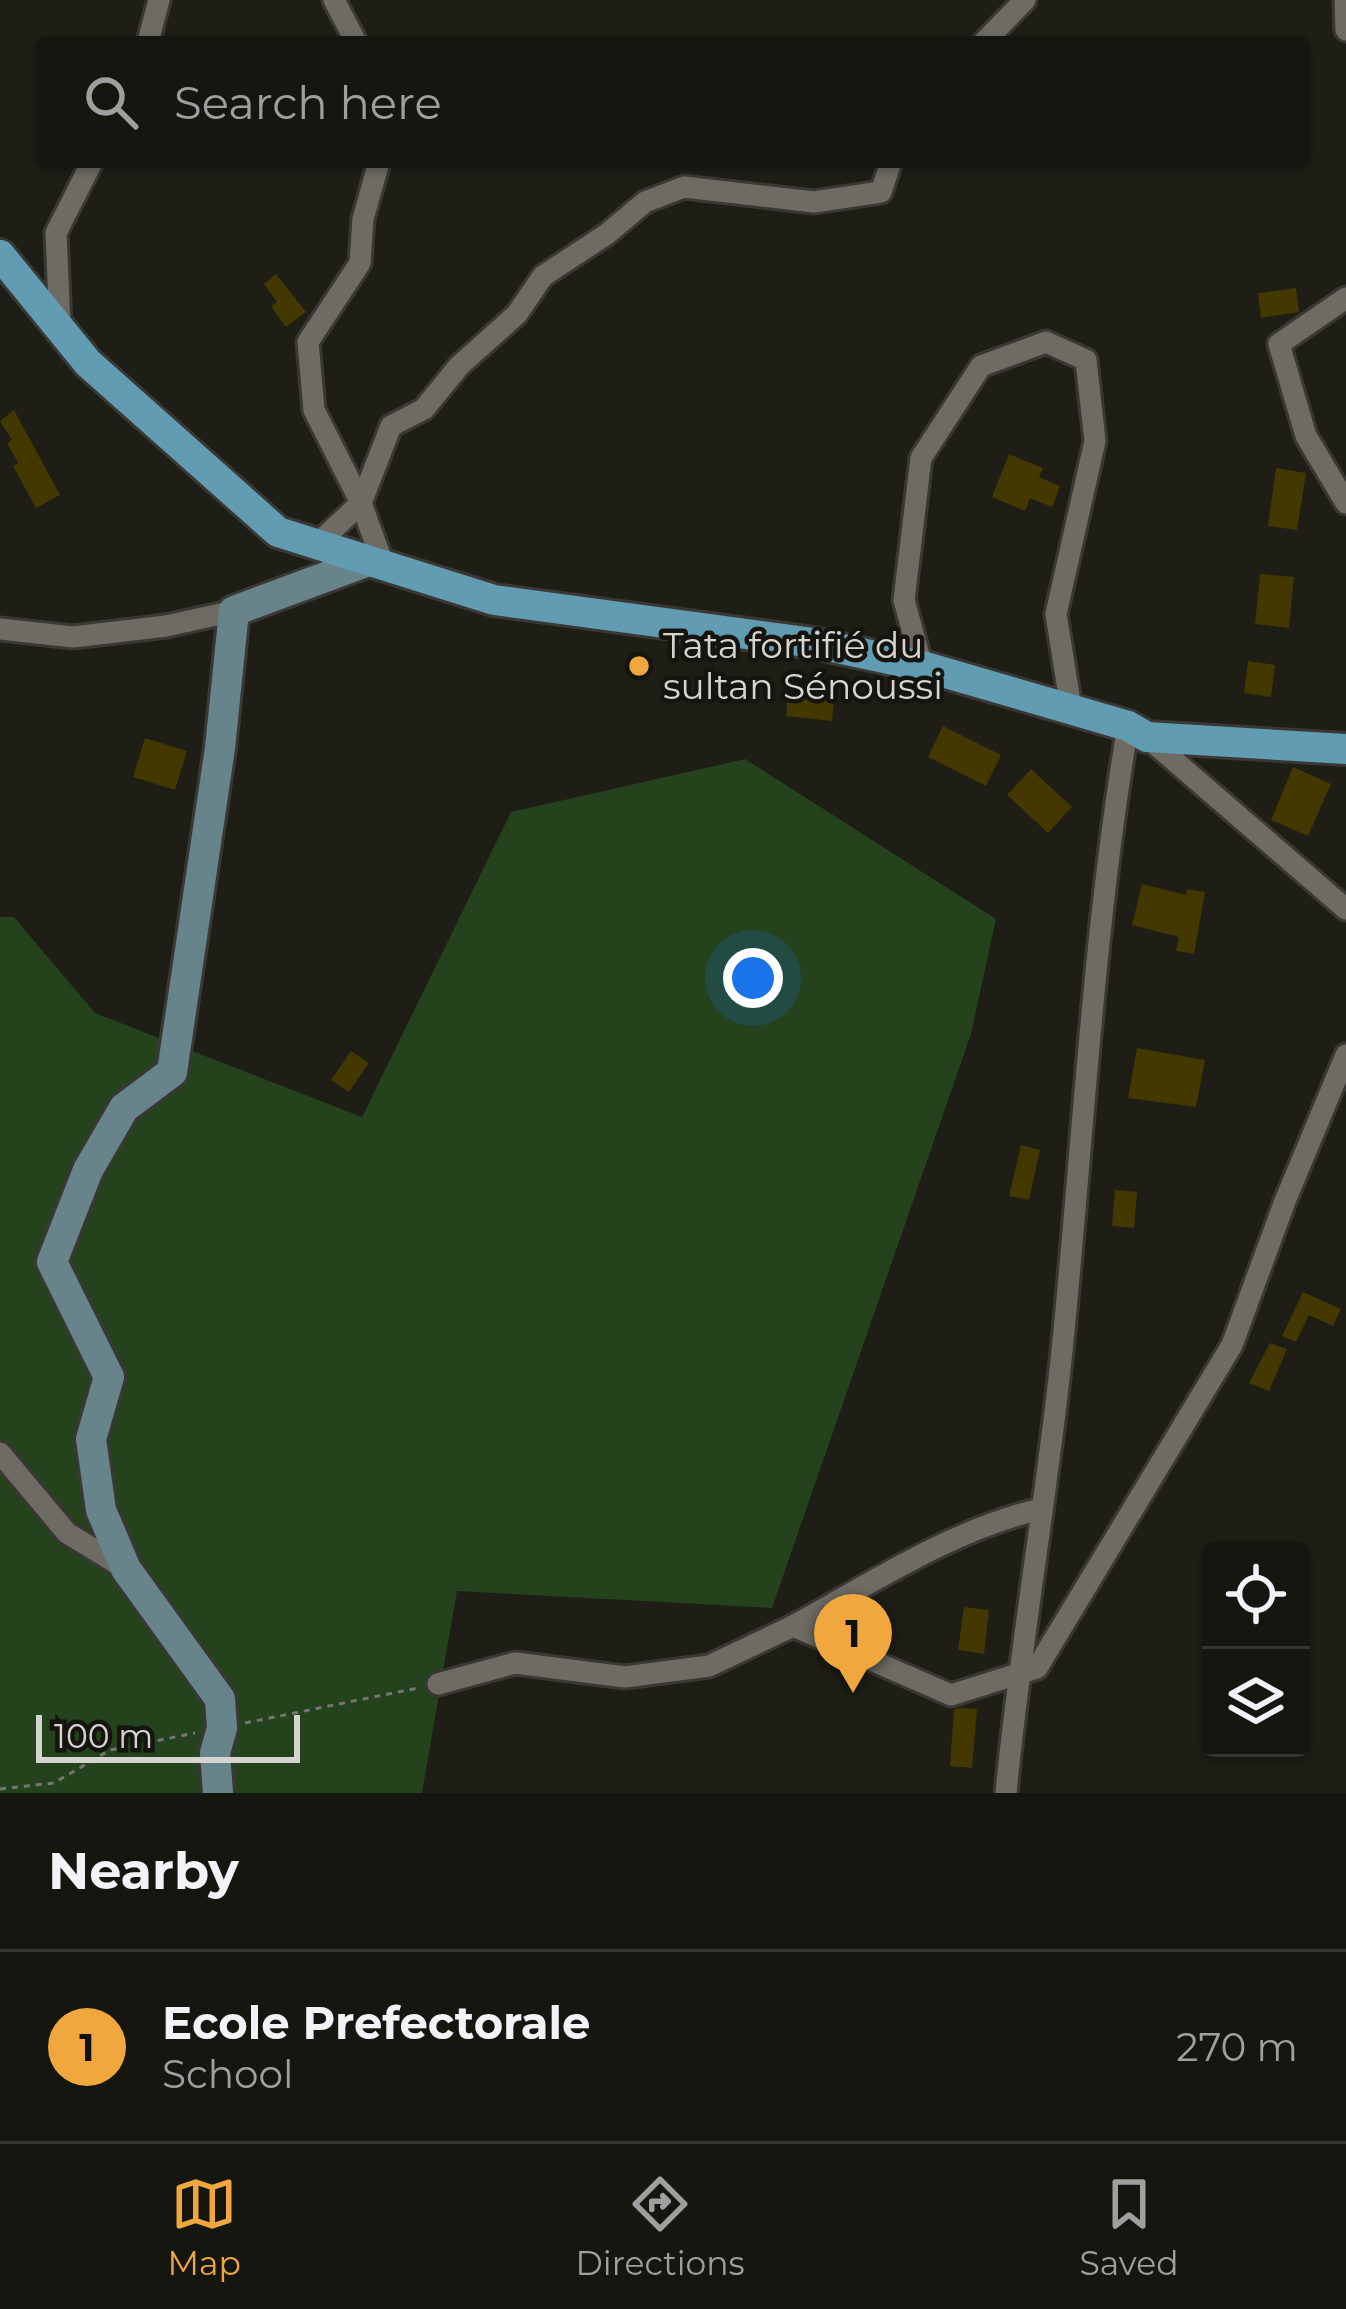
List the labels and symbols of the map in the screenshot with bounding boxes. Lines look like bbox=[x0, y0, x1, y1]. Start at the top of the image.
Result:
place label: Tata fortifié du sultan Sénoussi bbox=[663, 623, 943, 708]
marker: Tata fortifié du sultan Sénoussi bbox=[626, 653, 652, 679]
your location bbox=[723, 948, 783, 1008]
pin: 1 bbox=[814, 1594, 892, 1693]
scale bar bbox=[36, 1709, 300, 1762]

